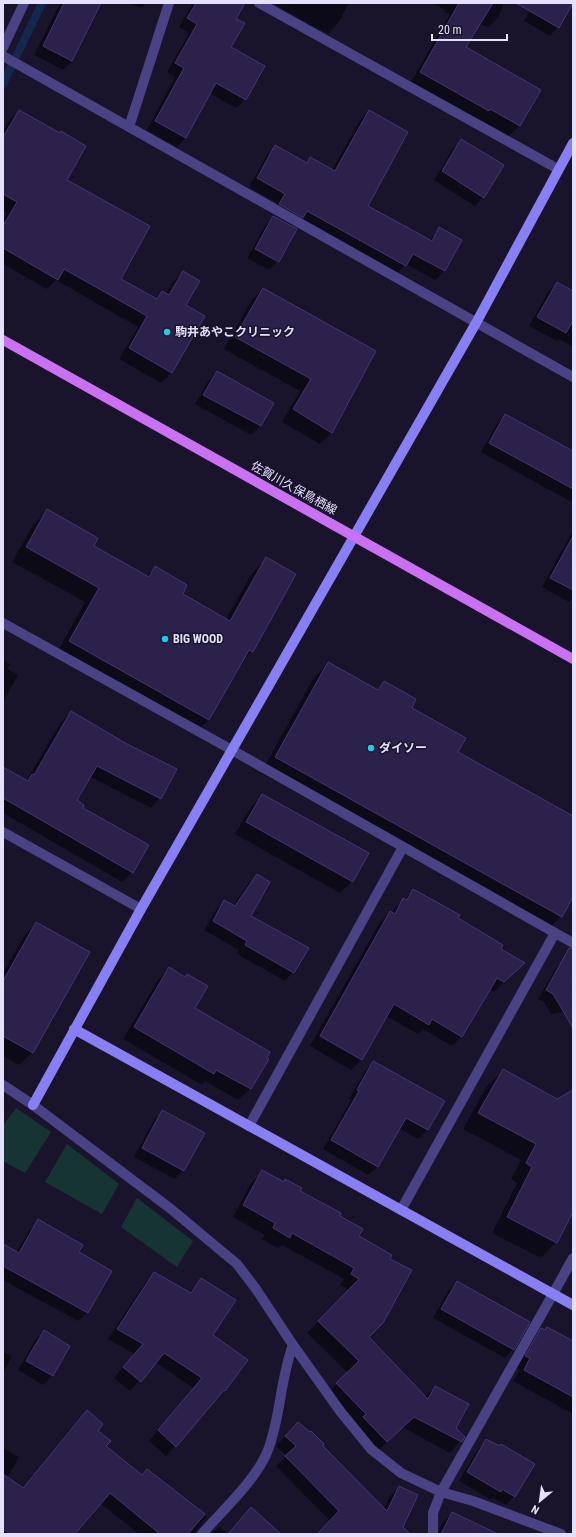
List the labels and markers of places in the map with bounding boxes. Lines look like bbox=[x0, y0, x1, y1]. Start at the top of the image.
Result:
place label: 駒井あやこクリニック bbox=[175, 325, 295, 339]
marker: 駒井あやこクリニック bbox=[162, 327, 172, 337]
place label: BIG WOOD bbox=[173, 632, 223, 646]
marker: BIG WOOD bbox=[160, 634, 170, 644]
place label: ダイソー bbox=[379, 741, 427, 755]
marker: ダイソー bbox=[366, 743, 376, 753]

